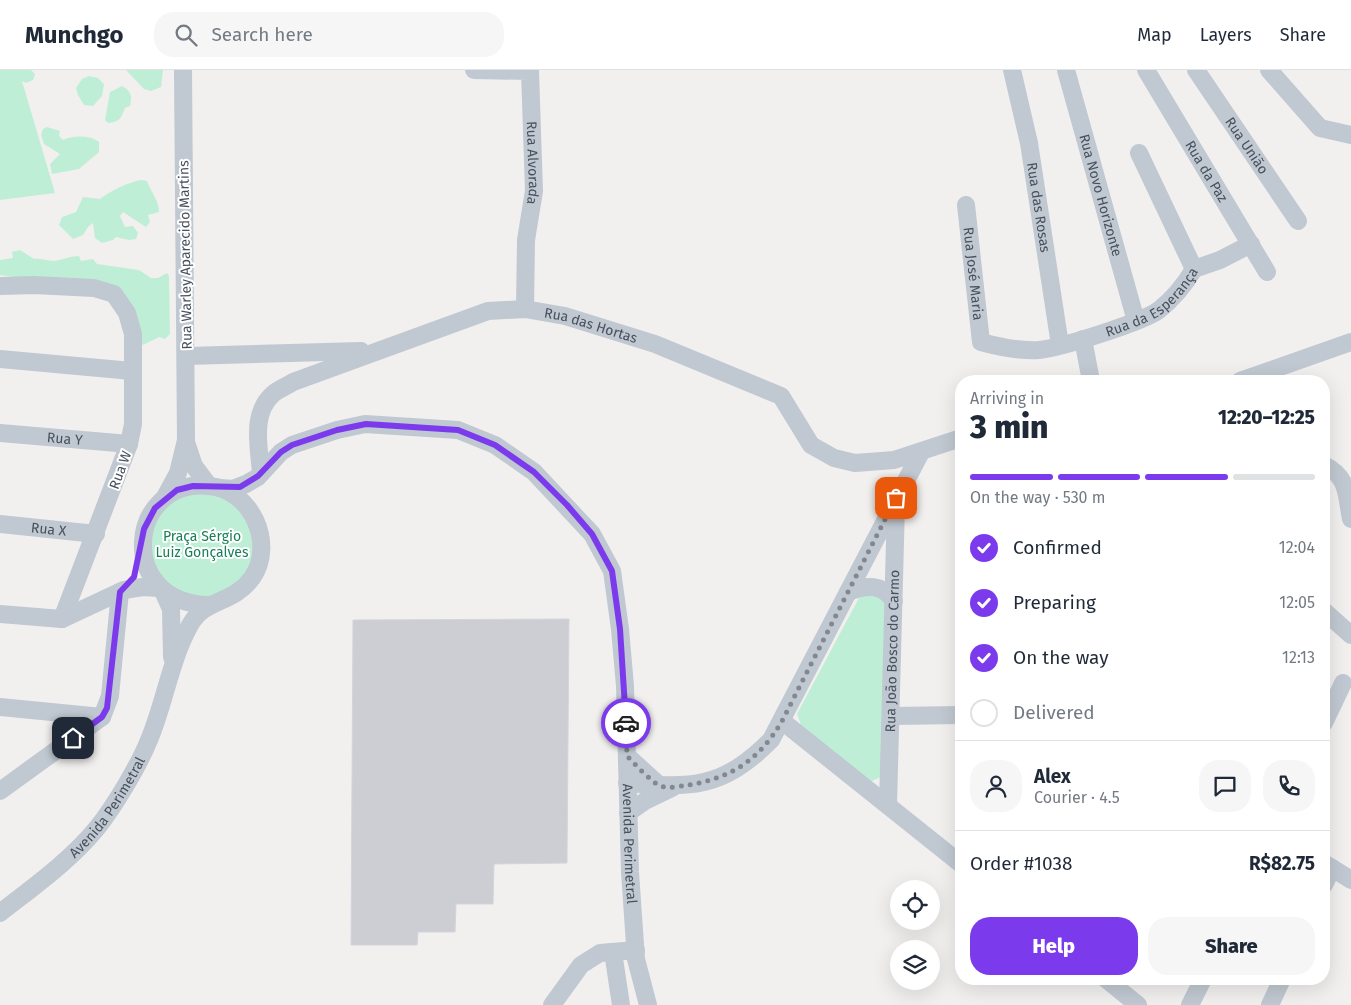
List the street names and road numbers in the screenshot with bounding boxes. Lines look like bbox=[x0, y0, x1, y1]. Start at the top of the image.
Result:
street label: Rua União bbox=[1221, 114, 1272, 177]
street label: Rua Alvorada bbox=[523, 121, 542, 206]
street label: Rua Novo Horizonte bbox=[1075, 132, 1126, 259]
street label: Rua da Paz bbox=[1181, 138, 1231, 205]
street label: Rua Warley Aparecido Martins bbox=[175, 160, 196, 350]
street label: Rua das Rosas bbox=[1023, 161, 1054, 254]
street label: Rua José Maria bbox=[959, 226, 987, 321]
street label: Rua da Esperança bbox=[1103, 265, 1202, 341]
street label: Rua das Hortas bbox=[543, 305, 640, 347]
street label: Rua Y bbox=[46, 429, 84, 449]
street label: Rua W bbox=[106, 448, 135, 492]
street label: Rua X bbox=[30, 519, 68, 540]
street label: Rua João Bosco do Carmo bbox=[882, 570, 903, 733]
street label: Avenida Perimetral bbox=[66, 754, 149, 862]
street label: Avenida Perimetral bbox=[619, 783, 640, 904]

